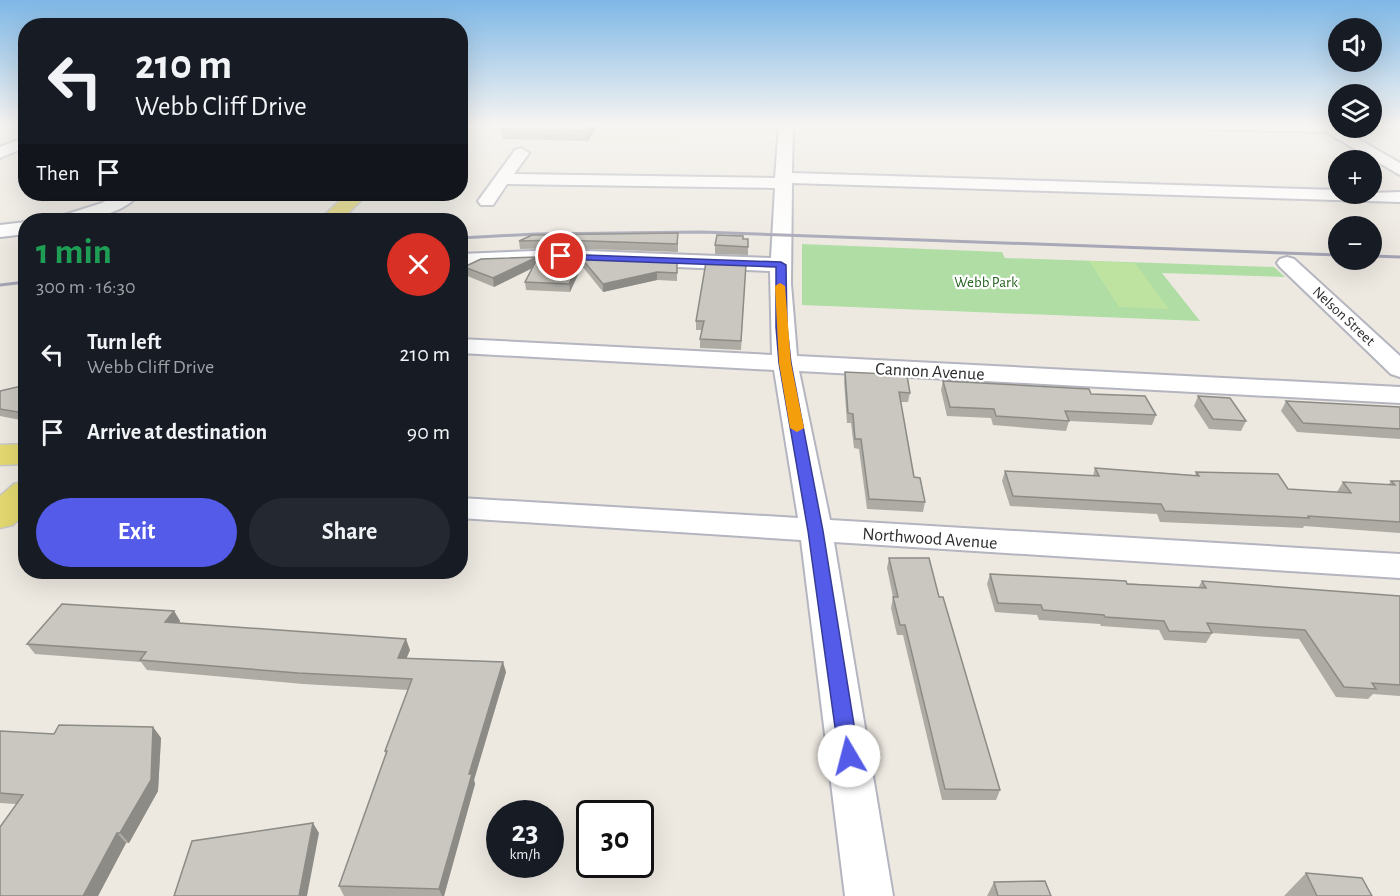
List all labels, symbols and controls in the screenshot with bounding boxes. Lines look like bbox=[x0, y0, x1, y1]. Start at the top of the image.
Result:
map controls bbox=[1328, 18, 1382, 270]
button: sound bbox=[1328, 18, 1382, 72]
icon: left bbox=[36, 42, 114, 120]
text: 210 m bbox=[135, 44, 232, 86]
button: layers bbox=[1328, 84, 1382, 138]
text: Webb Cliff Drive bbox=[135, 93, 307, 120]
button: + bbox=[1328, 150, 1382, 204]
icon: arrive bbox=[92, 156, 125, 189]
text: Then bbox=[36, 162, 80, 184]
button: − bbox=[1328, 216, 1382, 270]
pin bbox=[535, 230, 586, 281]
button: close bbox=[387, 233, 450, 296]
text: 1 min bbox=[36, 234, 112, 270]
icon: arrive bbox=[544, 239, 577, 272]
park label: Webb Park bbox=[954, 275, 1018, 290]
text: 300 m · 16:30 bbox=[36, 277, 136, 297]
street label: Nelson Street bbox=[1310, 284, 1378, 349]
text: Turn left bbox=[87, 331, 161, 353]
icon: left bbox=[36, 338, 69, 371]
text: 210 m bbox=[400, 343, 450, 365]
text: Webb Cliff Drive bbox=[87, 357, 214, 377]
street label: Cannon Avenue bbox=[875, 360, 985, 384]
icon: arrive bbox=[36, 416, 69, 449]
text: Arrive at destination bbox=[87, 421, 267, 443]
text: 90 m bbox=[407, 421, 450, 443]
button: Exit bbox=[36, 498, 237, 567]
button: Share bbox=[249, 498, 450, 567]
street label: Northwood Avenue bbox=[862, 525, 998, 553]
position arrow bbox=[817, 724, 881, 788]
speed limit sign: 30 bbox=[576, 800, 654, 878]
text: 23 bbox=[511, 817, 539, 847]
text: km/h bbox=[510, 847, 540, 862]

